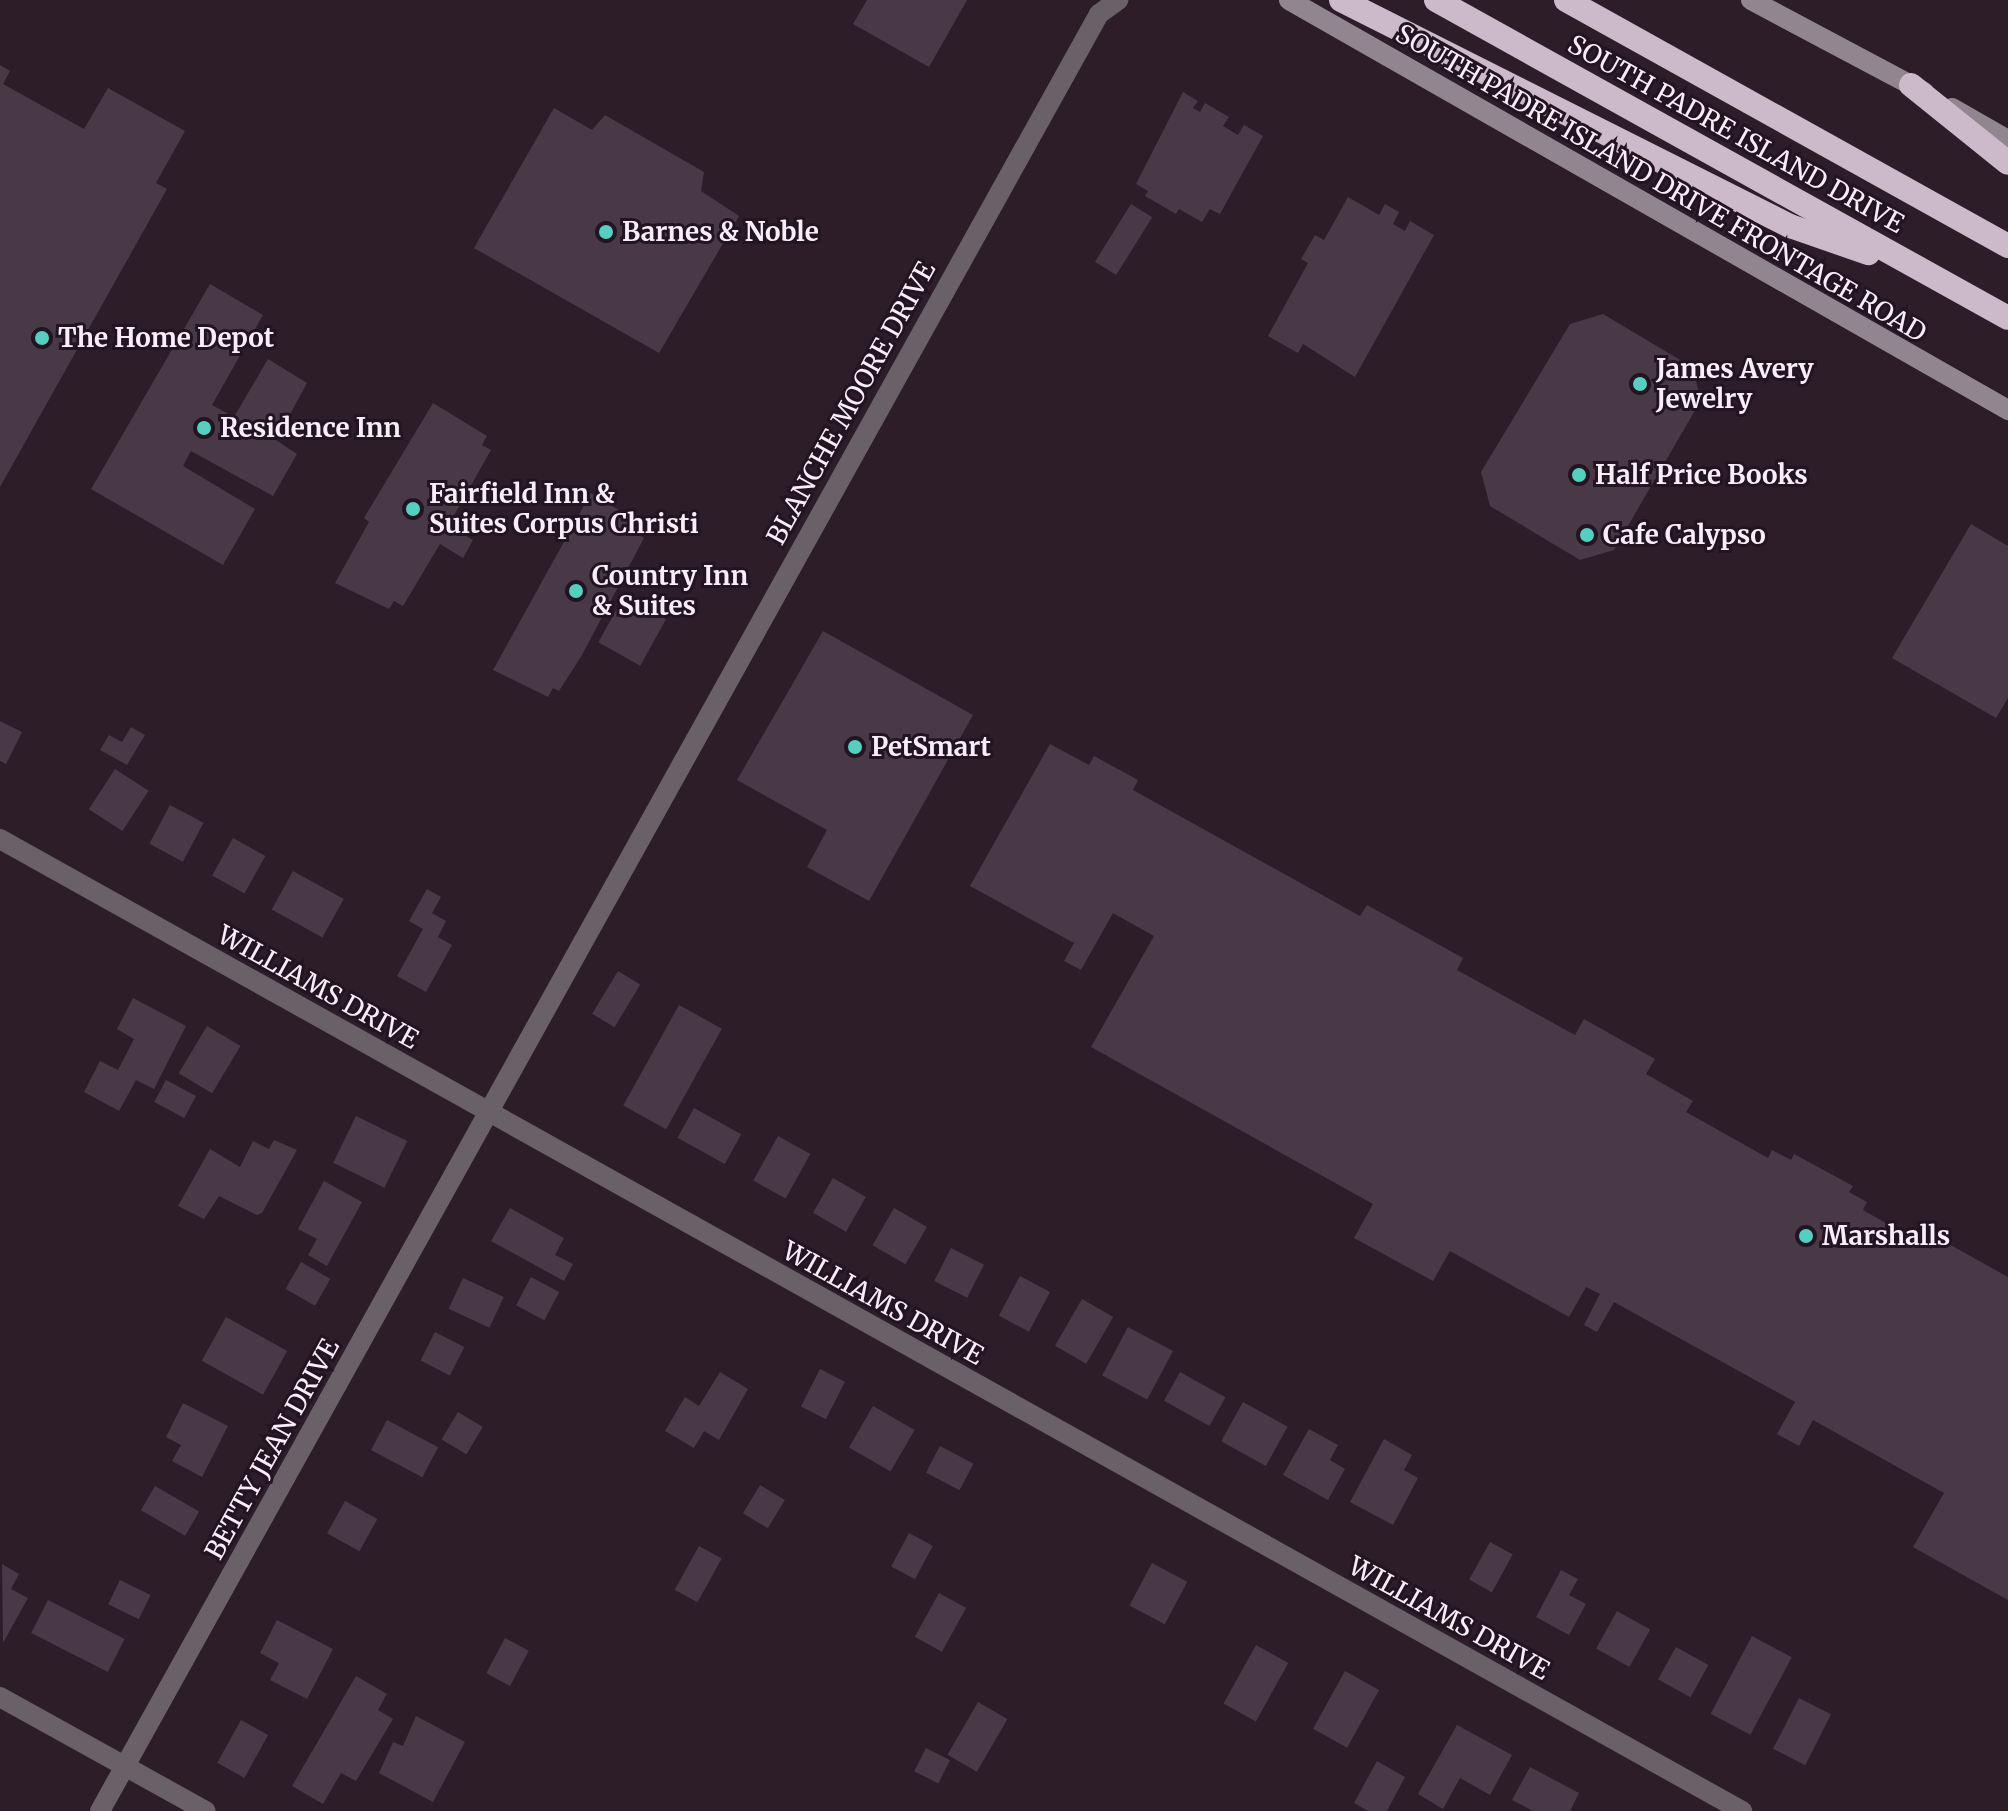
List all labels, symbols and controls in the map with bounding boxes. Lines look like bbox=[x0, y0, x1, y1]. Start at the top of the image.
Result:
street label: SOUTH PADRE ISLAND DRIVE FRONTAGE ROAD bbox=[1390, 18, 1932, 348]
street label: SOUTH PADRE ISLAND DRIVE bbox=[1563, 28, 1909, 240]
place label: Barnes & Noble bbox=[622, 216, 819, 248]
marker: Barnes & Noble bbox=[597, 223, 615, 241]
street label: BLANCHE MOORE DRIVE bbox=[760, 256, 942, 550]
place label: The Home Depot bbox=[58, 322, 274, 354]
marker: The Home Depot bbox=[33, 329, 51, 347]
place label: James Avery Jewelry bbox=[1656, 353, 1814, 414]
marker: James Avery Jewelry bbox=[1631, 375, 1649, 393]
place label: Residence Inn bbox=[220, 412, 401, 444]
marker: Residence Inn bbox=[195, 419, 213, 437]
place label: Half Price Books bbox=[1595, 459, 1808, 491]
marker: Half Price Books bbox=[1570, 466, 1588, 484]
place label: Fairfield Inn & Suites Corpus Christi bbox=[429, 478, 699, 540]
marker: Fairfield Inn & Suites Corpus Christi bbox=[404, 500, 422, 518]
place label: Cafe Calypso bbox=[1603, 519, 1766, 551]
marker: Cafe Calypso bbox=[1578, 526, 1596, 544]
place label: Country Inn & Suites bbox=[592, 560, 748, 622]
marker: Country Inn & Suites bbox=[567, 582, 585, 600]
place label: PetSmart bbox=[871, 731, 991, 763]
marker: PetSmart bbox=[846, 738, 864, 756]
street label: WILLIAMS DRIVE bbox=[212, 919, 424, 1055]
place label: Marshalls bbox=[1822, 1220, 1950, 1252]
marker: Marshalls bbox=[1797, 1227, 1815, 1245]
street label: WILLIAMS DRIVE bbox=[777, 1235, 989, 1371]
street label: BETTY JEAN DRIVE bbox=[198, 1333, 346, 1565]
street label: WILLIAMS DRIVE bbox=[1343, 1550, 1555, 1686]

